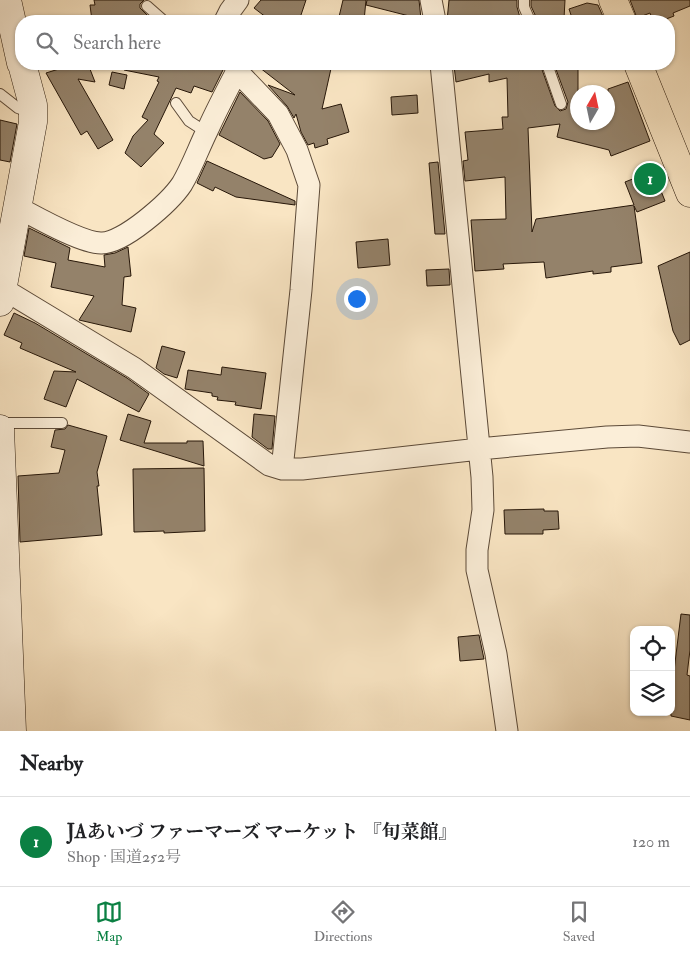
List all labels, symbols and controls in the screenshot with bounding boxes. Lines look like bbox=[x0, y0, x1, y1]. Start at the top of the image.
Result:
search box bbox=[15, 15, 675, 70]
icon: search bbox=[33, 29, 61, 57]
text: Search here bbox=[73, 31, 161, 55]
north arrow bbox=[570, 85, 615, 130]
pin: 1 bbox=[634, 160, 666, 198]
your location bbox=[344, 286, 370, 312]
map controls bbox=[630, 626, 675, 716]
button: locate bbox=[630, 626, 675, 671]
button: layers bbox=[630, 671, 675, 716]
text: Nearby bbox=[20, 750, 83, 777]
text: JAあいづ ファーマーズ マーケット 『旬菜館』 bbox=[67, 820, 457, 844]
text: 1 bbox=[33, 832, 39, 852]
text: 120 m bbox=[632, 832, 670, 852]
text: Shop · 国道252号 bbox=[67, 847, 181, 867]
tab: Map bbox=[95, 898, 123, 945]
tab: Directions bbox=[314, 898, 372, 945]
tab: Saved bbox=[563, 898, 595, 945]

